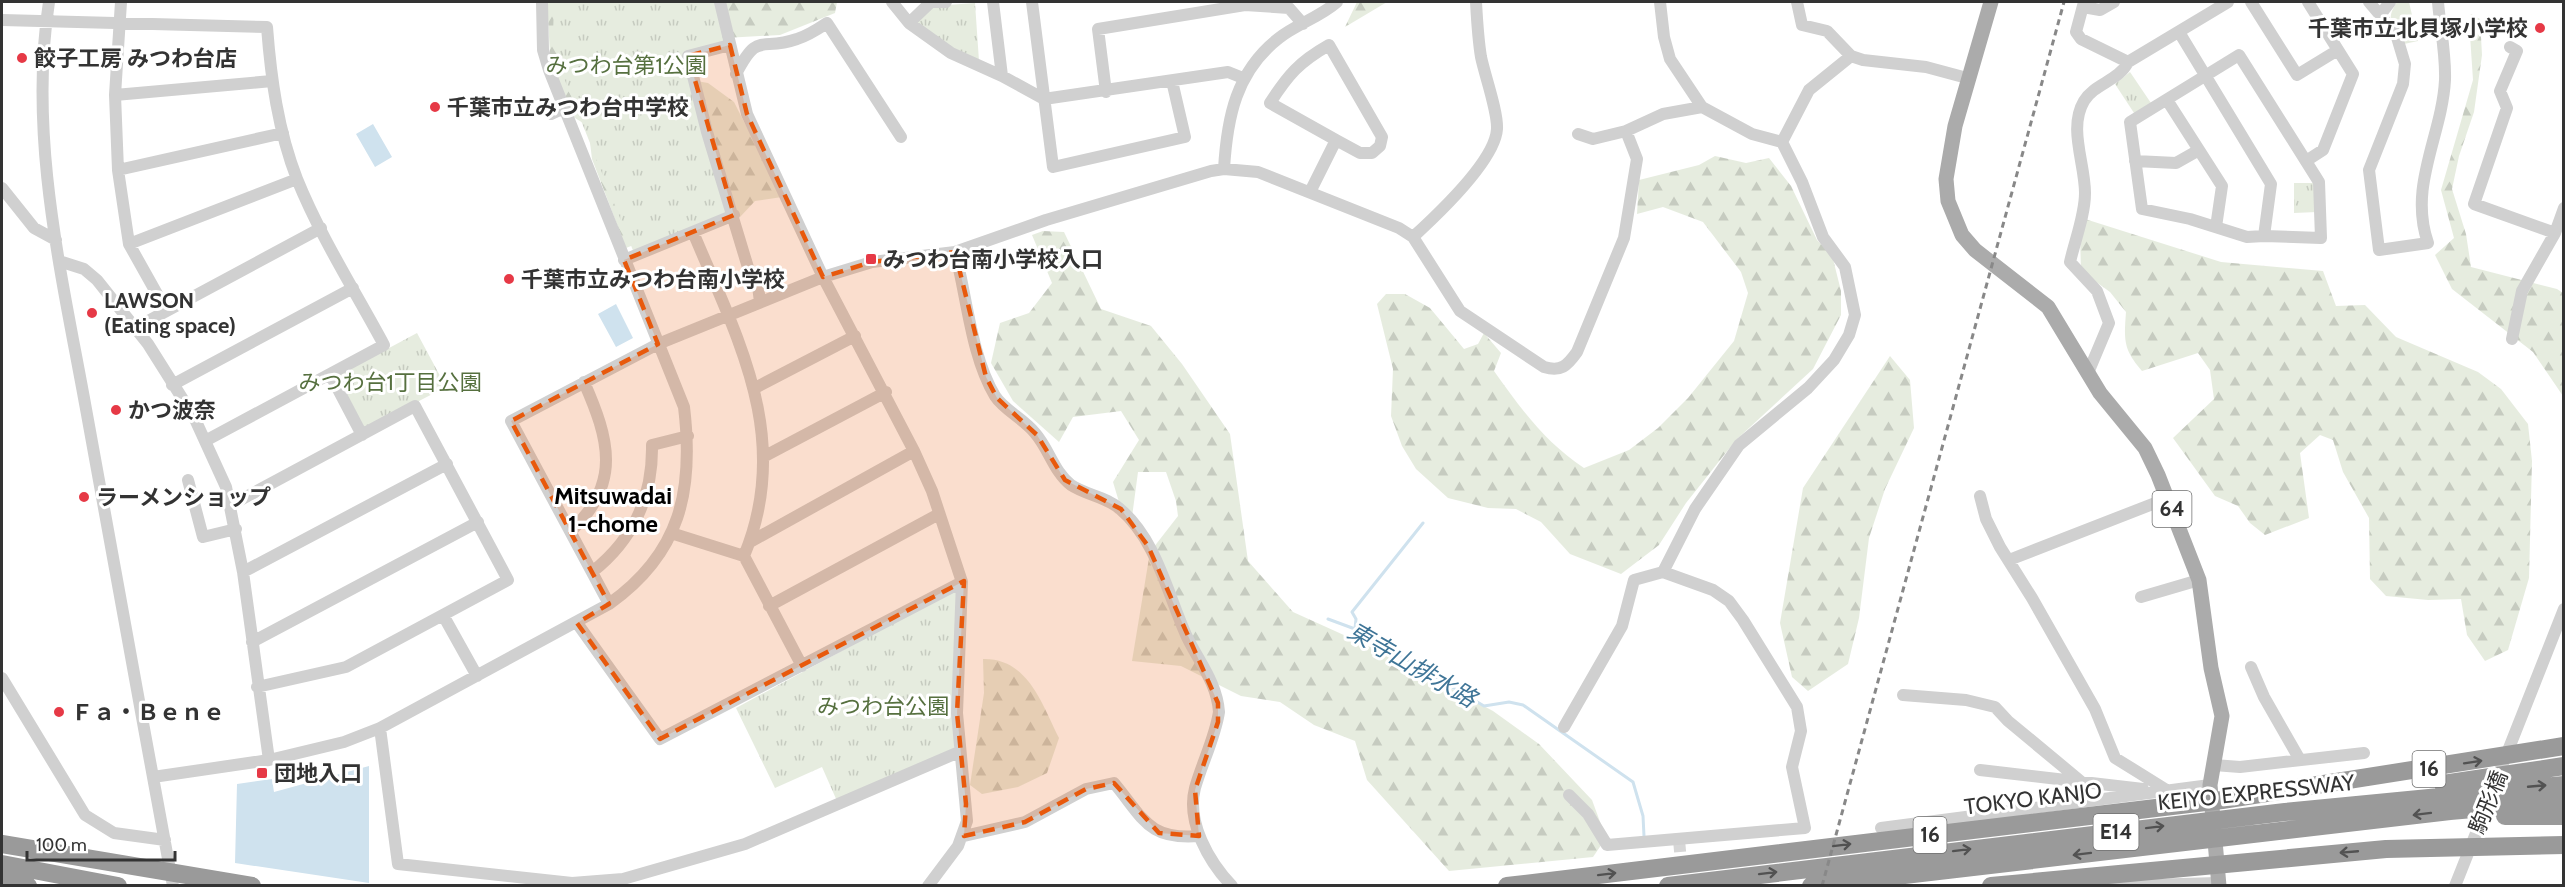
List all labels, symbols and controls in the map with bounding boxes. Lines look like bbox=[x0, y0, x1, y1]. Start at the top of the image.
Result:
place label: 千葉市立北貝塚小学校 bbox=[2308, 15, 2528, 42]
marker: 千葉市立北貝塚小学校 bbox=[2533, 21, 2547, 35]
place label: 餃子工房 みつわ台店 bbox=[34, 45, 237, 72]
marker: 餃子工房 みつわ台店 bbox=[15, 51, 29, 65]
park label: みつわ台第1公園 bbox=[545, 52, 707, 79]
place label: 千葉市立みつわ台中学校 bbox=[447, 94, 689, 121]
marker: 千葉市立みつわ台中学校 bbox=[428, 100, 442, 114]
place label: みつわ台南小学校入口 bbox=[883, 246, 1103, 273]
marker: みつわ台南小学校入口 bbox=[864, 252, 878, 266]
place label: 千葉市立みつわ台南小学校 bbox=[521, 266, 785, 293]
marker: 千葉市立みつわ台南小学校 bbox=[502, 272, 516, 286]
place label: LAWSON (Eating space) bbox=[104, 287, 236, 339]
marker: LAWSON (Eating space) bbox=[85, 306, 99, 320]
park label: みつわ台1丁目公園 bbox=[298, 369, 482, 396]
place label: かつ波奈 bbox=[128, 397, 216, 424]
marker: かつ波奈 bbox=[109, 403, 123, 417]
district label: Mitsuwadai 1-chome bbox=[554, 481, 672, 538]
place label: ラーメンショップ bbox=[96, 484, 271, 511]
marker: ラーメンショップ bbox=[77, 490, 91, 504]
road number: 64 bbox=[2152, 491, 2192, 527]
water label: 東寺山排水路 bbox=[1343, 616, 1484, 714]
park label: みつわ台公園 bbox=[817, 693, 949, 720]
place label: Ｆａ・Ｂｅｎｅ bbox=[71, 699, 225, 726]
marker: Ｆａ・Ｂｅｎｅ bbox=[52, 705, 66, 719]
road number: 16 bbox=[2412, 751, 2446, 787]
one-way arrow bbox=[2462, 757, 2482, 768]
place label: 団地入口 bbox=[274, 760, 362, 787]
marker: 団地入口 bbox=[255, 766, 269, 780]
street label: 駒形橋 bbox=[2464, 767, 2513, 838]
street label: KEIYO EXPRESSWAY bbox=[2156, 769, 2356, 816]
street label: TOKYO KANJO bbox=[1963, 777, 2103, 820]
one-way arrow bbox=[2527, 780, 2547, 791]
one-way arrow bbox=[2412, 809, 2432, 820]
road number: E14 bbox=[2094, 814, 2138, 850]
road number: 16 bbox=[1914, 817, 1946, 853]
one-way arrow bbox=[2145, 821, 2165, 832]
scale bar bbox=[27, 824, 176, 862]
text: 100 m bbox=[36, 834, 87, 856]
one-way arrow bbox=[1832, 839, 1852, 850]
one-way arrow bbox=[1951, 845, 1971, 856]
one-way arrow bbox=[2340, 847, 2360, 858]
one-way arrow bbox=[2072, 848, 2092, 859]
one-way arrow bbox=[1596, 868, 1616, 879]
one-way arrow bbox=[1758, 868, 1777, 879]

